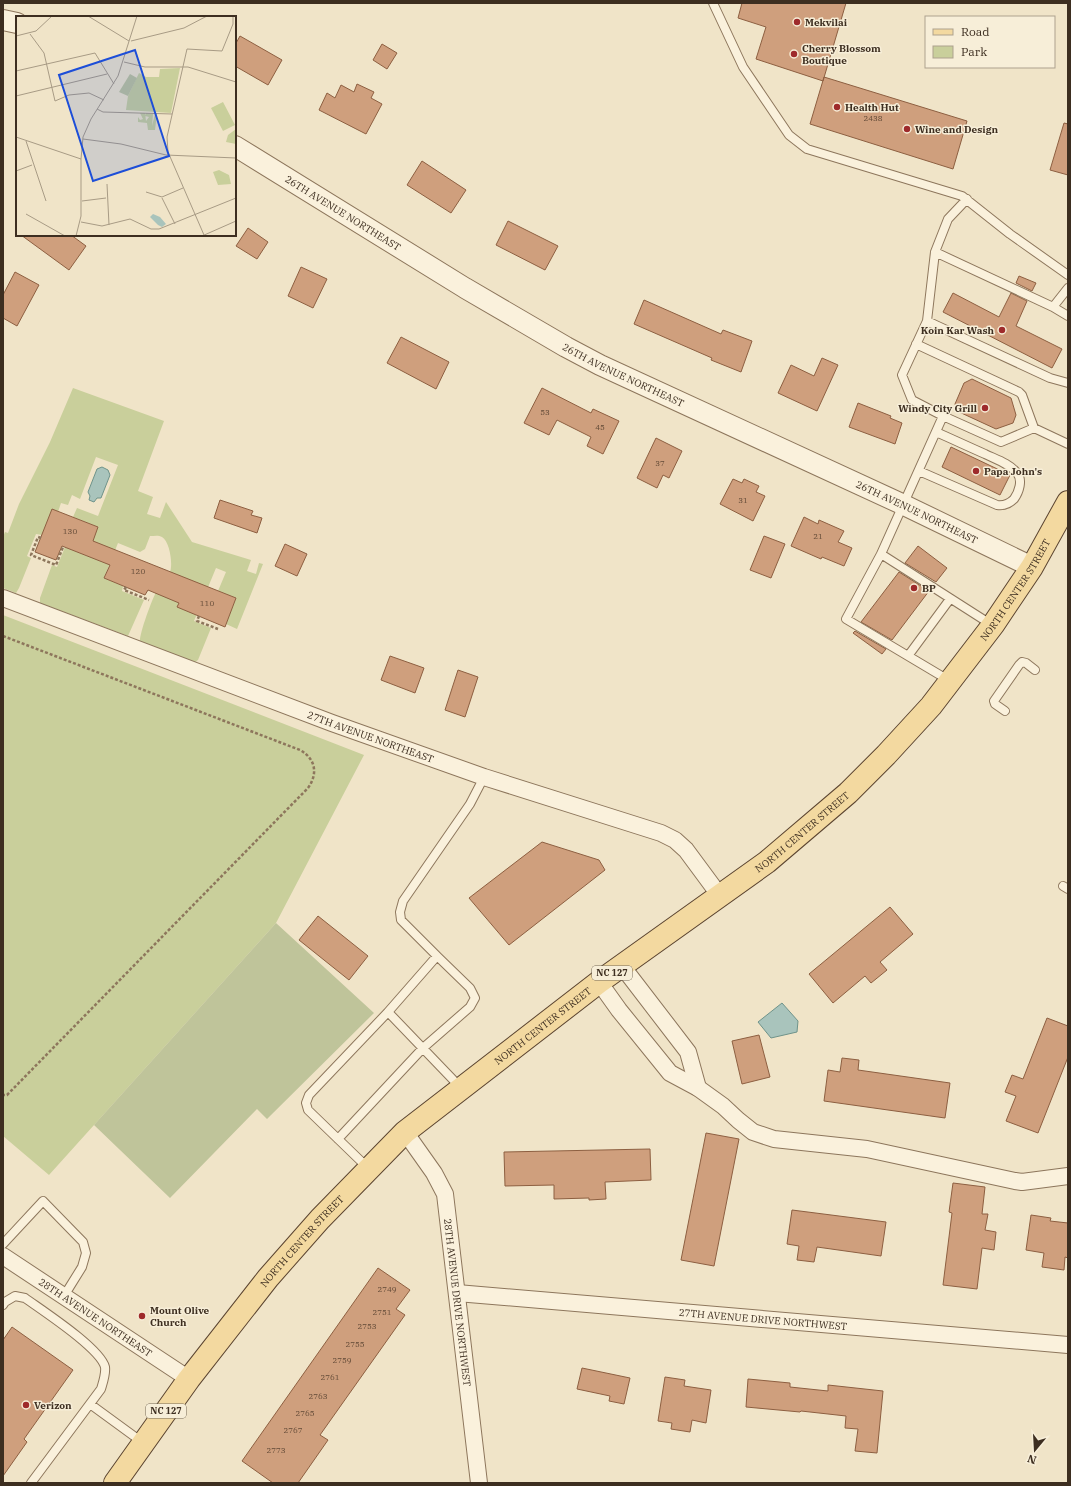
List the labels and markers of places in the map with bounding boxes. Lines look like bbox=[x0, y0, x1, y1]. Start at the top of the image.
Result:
place label: Mekvilai bbox=[805, 16, 848, 29]
marker: Mekvilai bbox=[792, 17, 802, 27]
place label: Cherry Blossom Boutique bbox=[802, 42, 881, 67]
marker: Cherry Blossom Boutique bbox=[789, 49, 799, 59]
place label: Health Hut bbox=[845, 101, 899, 114]
marker: Health Hut bbox=[832, 102, 842, 112]
place label: Wine and Design bbox=[915, 123, 998, 136]
marker: Wine and Design bbox=[902, 124, 912, 134]
place label: Koin Kar Wash bbox=[921, 324, 994, 337]
marker: Koin Kar Wash bbox=[997, 325, 1007, 335]
place label: Windy City Grill bbox=[898, 402, 977, 415]
marker: Windy City Grill bbox=[980, 403, 990, 413]
place label: Papa John's bbox=[984, 465, 1042, 478]
marker: Papa John's bbox=[971, 466, 981, 476]
place label: BP bbox=[922, 582, 936, 595]
marker: BP bbox=[909, 583, 919, 593]
place label: Mount Olive Church bbox=[150, 1304, 210, 1329]
marker: Mount Olive Church bbox=[137, 1311, 147, 1321]
place label: Verizon bbox=[34, 1399, 72, 1412]
marker: Verizon bbox=[21, 1400, 31, 1410]

